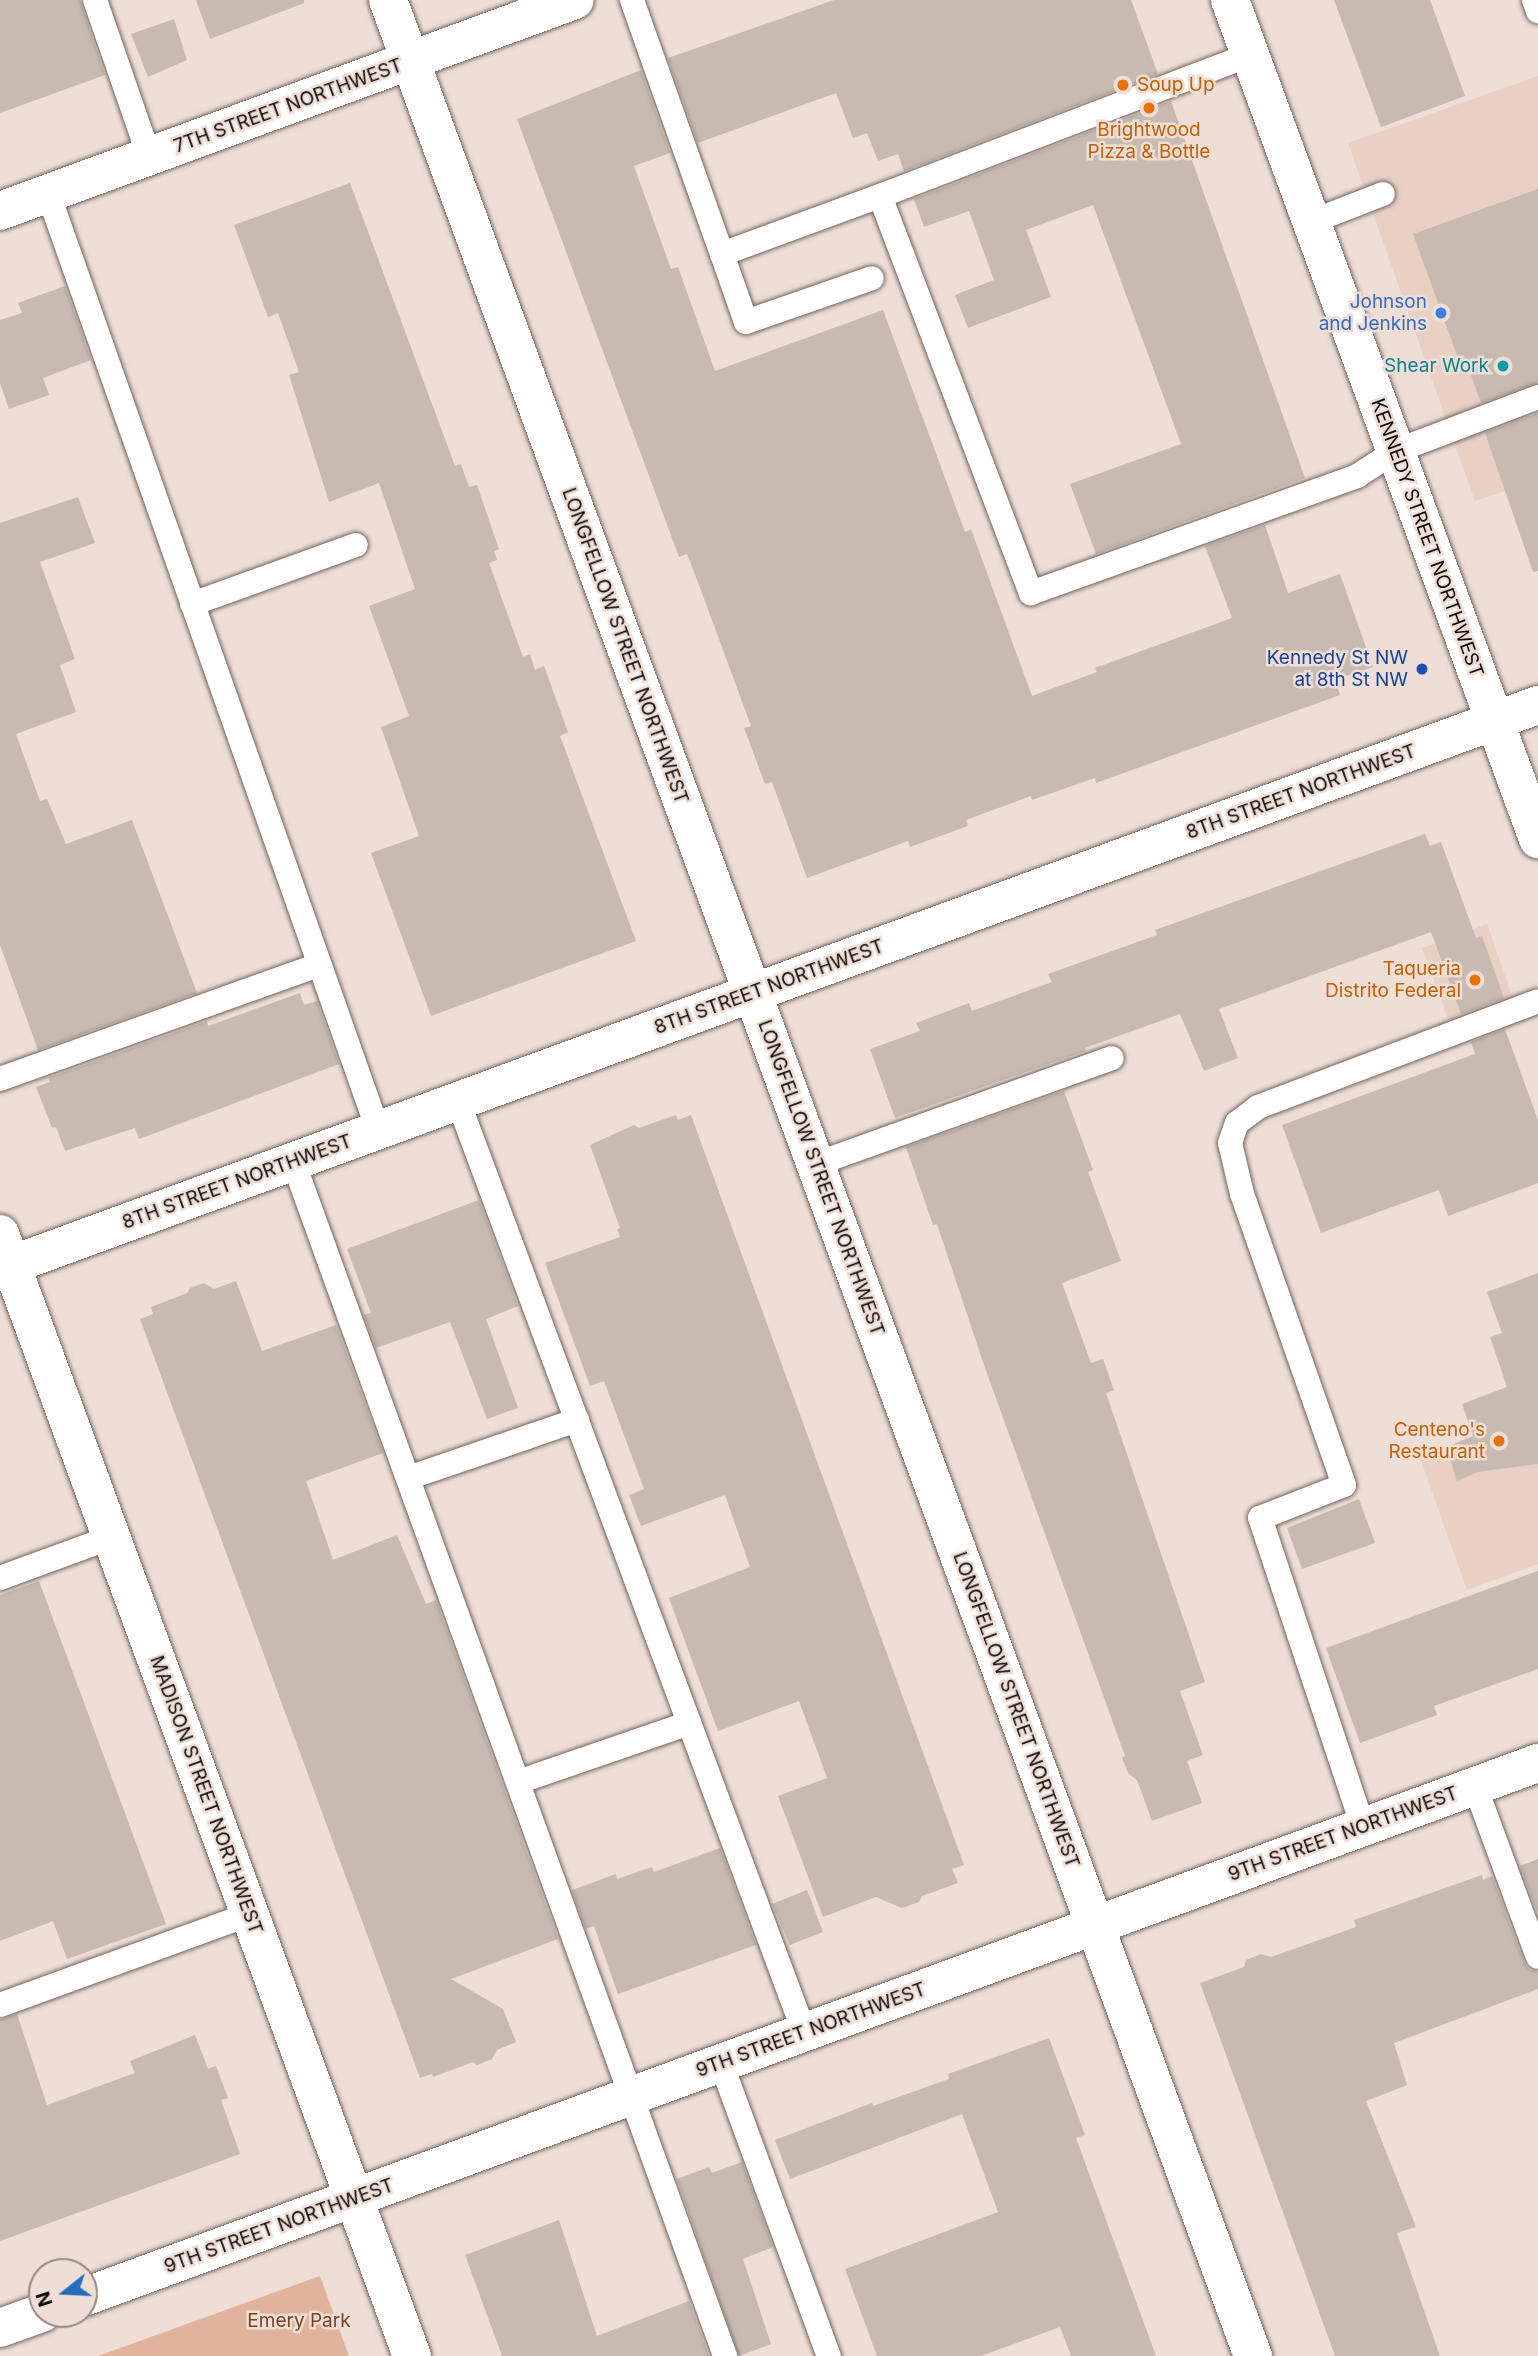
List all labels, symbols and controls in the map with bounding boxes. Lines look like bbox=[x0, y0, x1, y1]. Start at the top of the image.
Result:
street label: 7TH STREET NORTHWEST bbox=[171, 54, 405, 158]
place label: Soup Up bbox=[1137, 74, 1215, 96]
marker: Soup Up bbox=[1115, 77, 1131, 93]
marker: Brightwood Pizza & Bottle bbox=[1141, 100, 1157, 116]
place label: Brightwood Pizza & Bottle bbox=[1088, 119, 1210, 163]
place label: Johnson and Jenkins bbox=[1319, 291, 1427, 335]
marker: Johnson and Jenkins bbox=[1433, 305, 1449, 321]
place label: Shear Work bbox=[1384, 355, 1489, 377]
marker: Shear Work bbox=[1495, 358, 1511, 374]
street label: KENNEDY STREET NORTHWEST bbox=[1366, 396, 1488, 680]
street label: LONGFELLOW STREET NORTHWEST bbox=[557, 485, 693, 807]
place label: Kennedy St NW at 8th St NW bbox=[1267, 647, 1408, 691]
marker: Kennedy St NW at 8th St NW bbox=[1414, 661, 1430, 677]
street label: 8TH STREET NORTHWEST bbox=[1183, 740, 1419, 844]
street label: 8TH STREET NORTHWEST bbox=[651, 935, 887, 1039]
place label: Taqueria Distrito Federal bbox=[1325, 958, 1461, 1002]
marker: Taqueria Distrito Federal bbox=[1467, 972, 1483, 988]
street label: LONGFELLOW STREET NORTHWEST bbox=[753, 1017, 889, 1339]
street label: 8TH STREET NORTHWEST bbox=[119, 1130, 355, 1234]
place label: Centeno's Restaurant bbox=[1388, 1419, 1485, 1463]
marker: Centeno's Restaurant bbox=[1491, 1433, 1507, 1449]
street label: LONGFELLOW STREET NORTHWEST bbox=[948, 1549, 1084, 1871]
street label: MADISON STREET NORTHWEST bbox=[145, 1653, 267, 1937]
street label: 9TH STREET NORTHWEST bbox=[1225, 1782, 1461, 1886]
street label: 9TH STREET NORTHWEST bbox=[693, 1978, 929, 2082]
street label: 9TH STREET NORTHWEST bbox=[161, 2174, 397, 2278]
north arrow bbox=[28, 2258, 98, 2328]
text: N bbox=[31, 2289, 58, 2309]
park label: Emery Park bbox=[247, 2310, 351, 2332]

